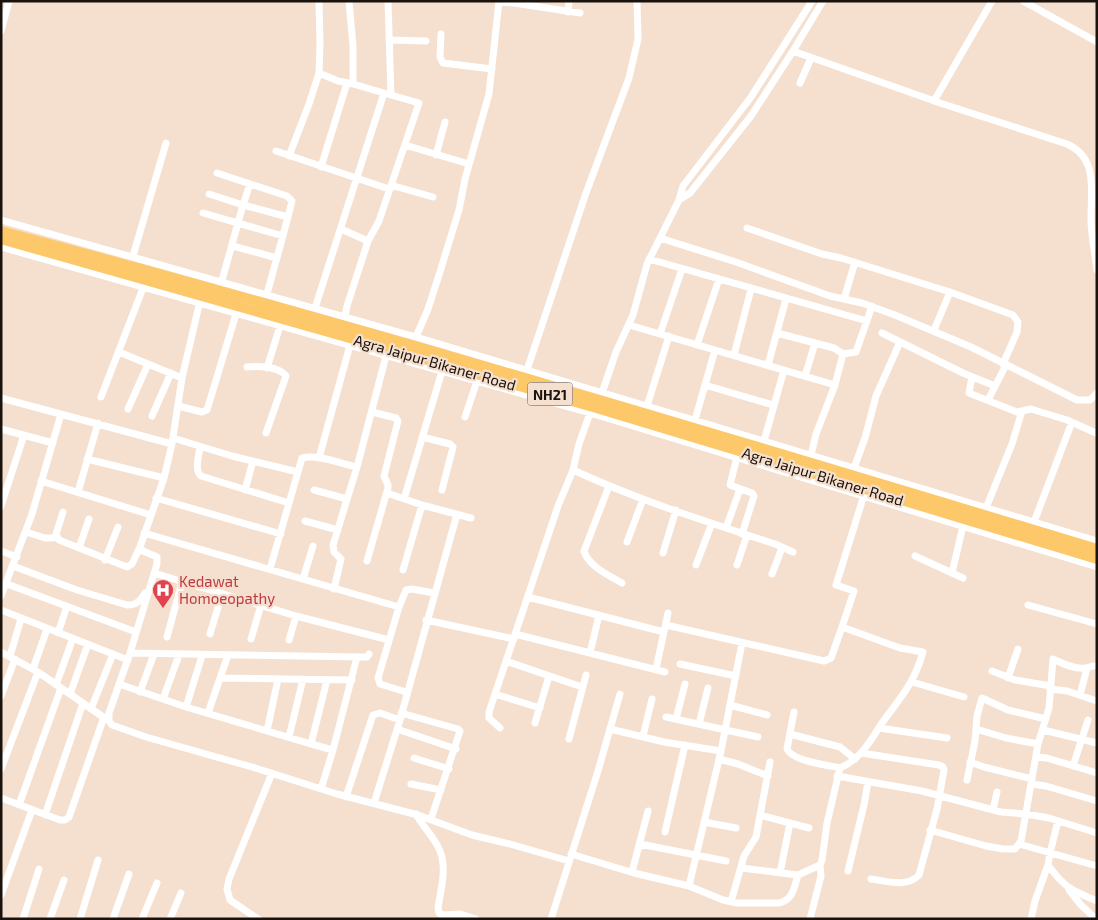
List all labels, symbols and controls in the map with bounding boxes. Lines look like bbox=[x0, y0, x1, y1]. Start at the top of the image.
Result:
street label: Agra Jaipur Bikaner Road bbox=[352, 330, 518, 394]
road number: NH21 bbox=[528, 382, 572, 406]
street label: Agra Jaipur Bikaner Road bbox=[740, 443, 906, 509]
place label: Kedawat Homoeopathy bbox=[179, 572, 275, 607]
hospital icon: Kedawat Homoeopathy bbox=[151, 578, 175, 609]

